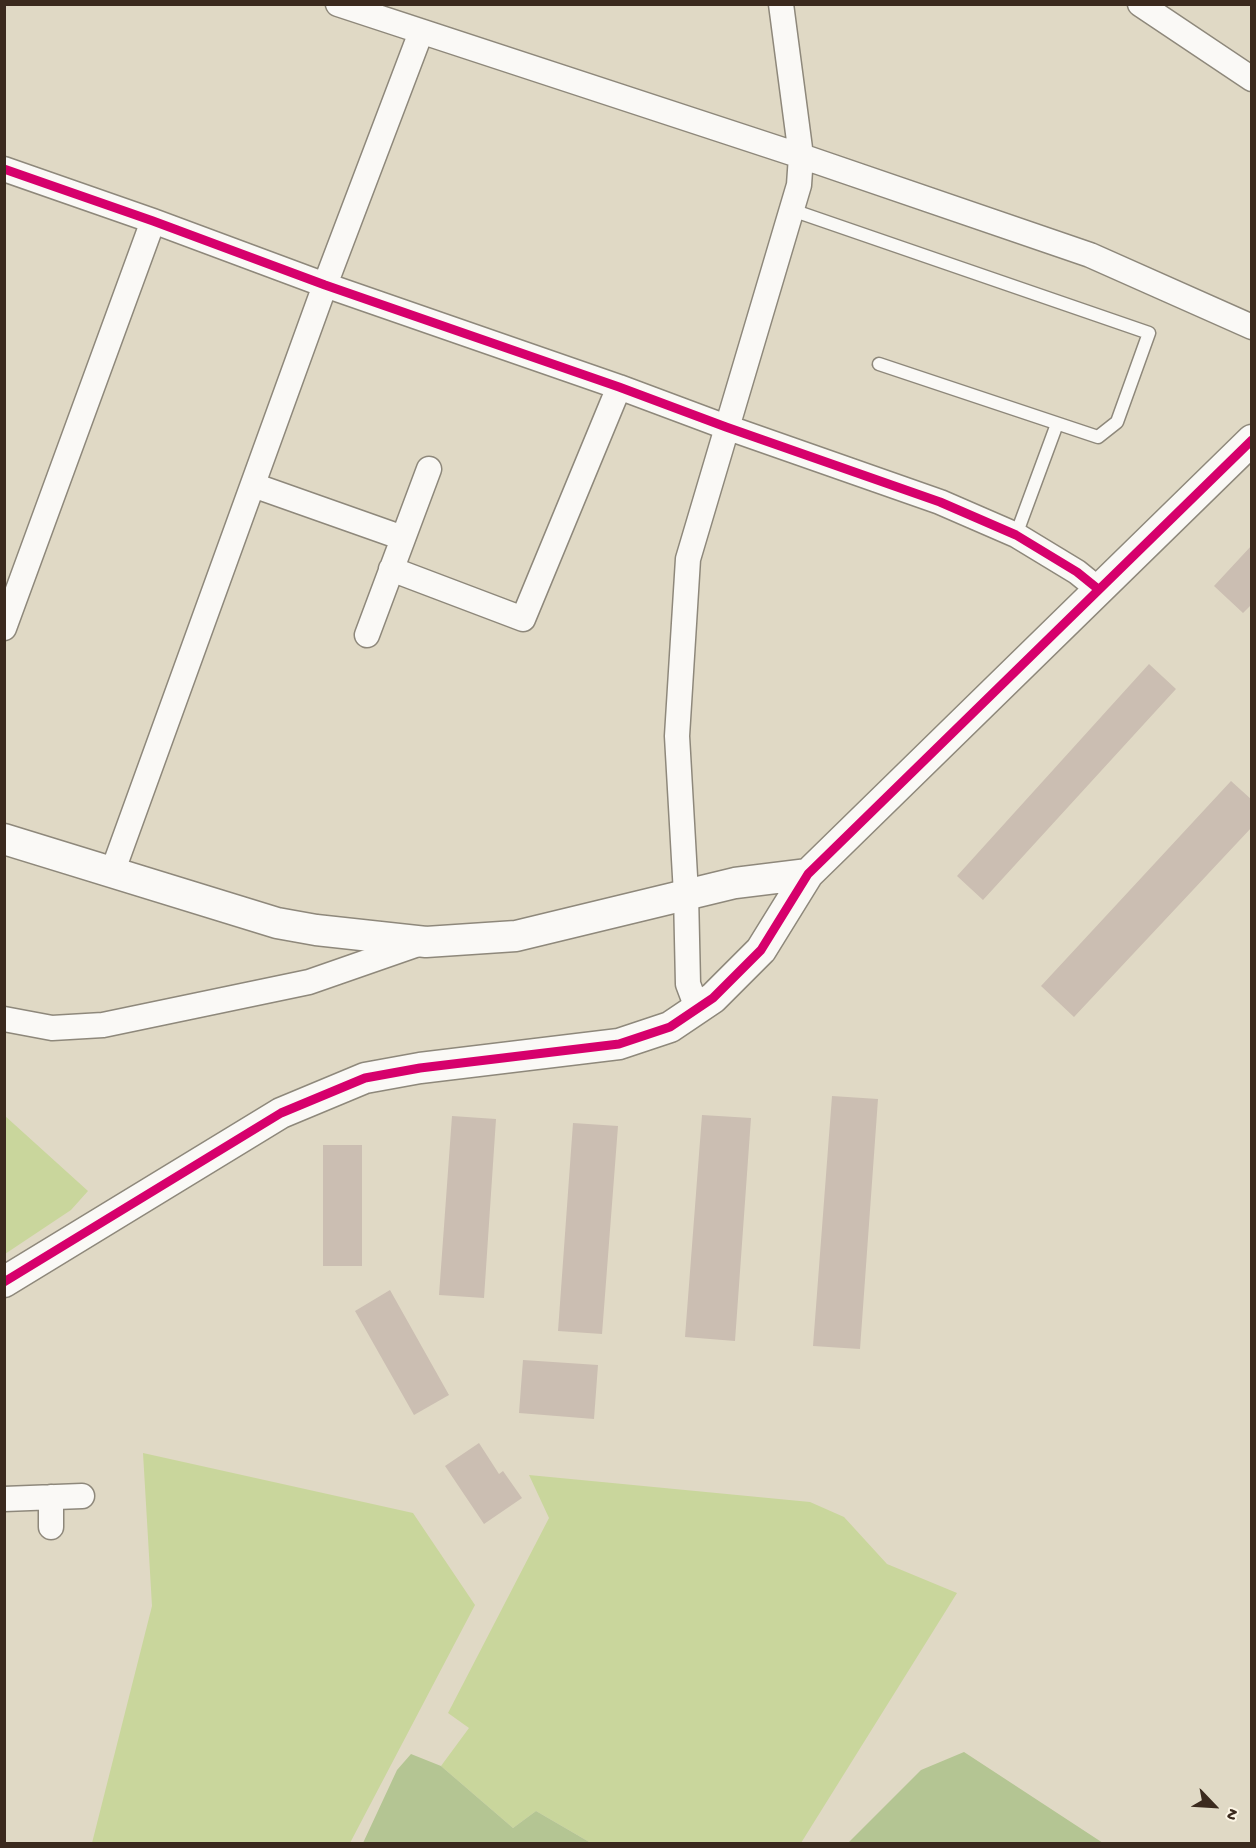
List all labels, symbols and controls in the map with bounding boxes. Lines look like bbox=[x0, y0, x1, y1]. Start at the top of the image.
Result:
north arrow bbox=[1184, 1776, 1244, 1836]
text: N bbox=[1220, 1805, 1242, 1823]

